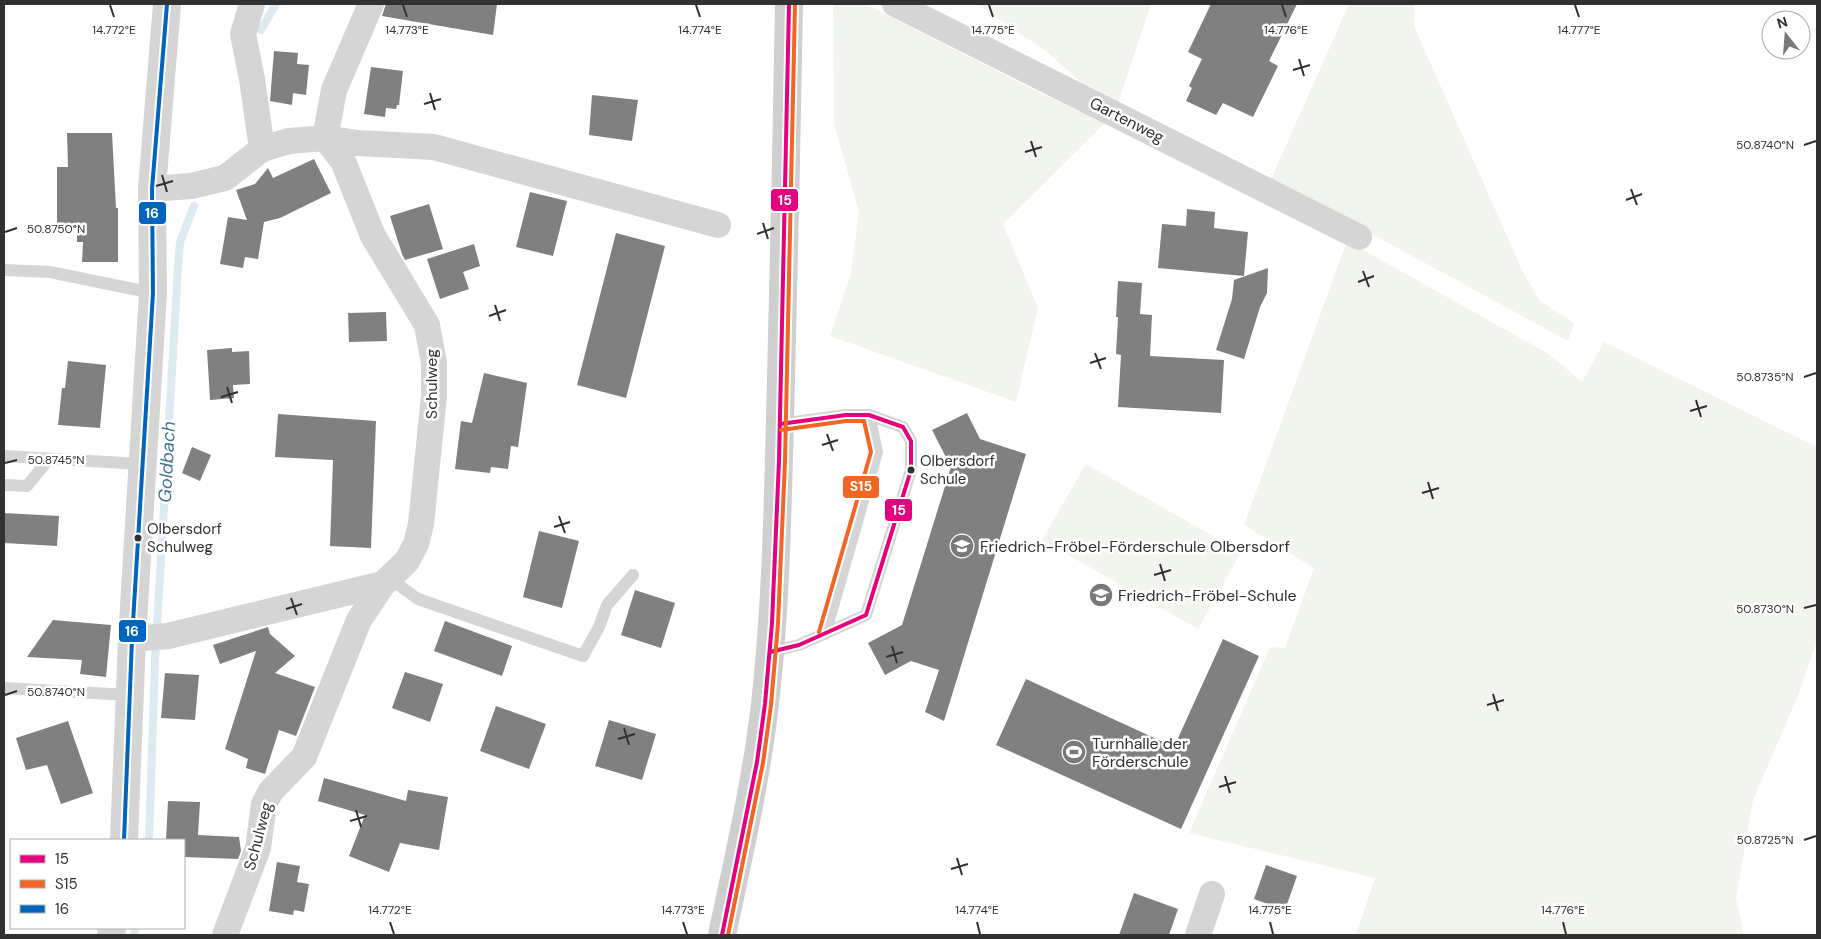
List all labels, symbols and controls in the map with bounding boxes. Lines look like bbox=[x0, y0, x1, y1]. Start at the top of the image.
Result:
north arrow bbox=[1761, 10, 1811, 60]
text: N bbox=[1775, 12, 1790, 33]
text: 14.772°E bbox=[92, 22, 136, 38]
text: 14.773°E bbox=[385, 22, 429, 38]
text: 14.774°E bbox=[678, 22, 722, 38]
text: 14.775°E bbox=[971, 22, 1015, 38]
text: 14.776°E bbox=[1264, 22, 1308, 38]
text: 14.777°E bbox=[1557, 22, 1601, 38]
street label: Gartenweg bbox=[1086, 92, 1168, 148]
text: 50.8740°N bbox=[1736, 137, 1794, 153]
line badge: 15 bbox=[770, 188, 799, 212]
text: 15 bbox=[778, 191, 792, 209]
line badge: 16 bbox=[138, 201, 167, 225]
text: 16 bbox=[145, 204, 159, 222]
text: 50.8750°N bbox=[27, 221, 85, 237]
street label: Schulweg bbox=[421, 349, 442, 419]
text: 50.8735°N bbox=[1736, 369, 1794, 385]
water label: Goldbach bbox=[153, 421, 181, 503]
place label: Olbersdorf Schule bbox=[920, 451, 995, 489]
text: 50.8745°N bbox=[27, 452, 85, 468]
marker: Olbersdorf Schule bbox=[906, 465, 916, 475]
line badge: S15 bbox=[842, 475, 880, 499]
text: S15 bbox=[850, 477, 872, 495]
line badge: 15 bbox=[884, 498, 913, 522]
text: 15 bbox=[892, 501, 906, 519]
place label: Olbersdorf Schulweg bbox=[147, 519, 222, 557]
marker: Olbersdorf Schulweg bbox=[133, 533, 143, 543]
school or university icon: Friedrich-Fröbel-Förderschule Olbersdorf bbox=[949, 533, 975, 559]
place label: Friedrich-Fröbel-Förderschule Olbersdorf bbox=[980, 536, 1290, 557]
school or university icon: Friedrich-Fröbel-Schule bbox=[1088, 582, 1114, 608]
place label: Friedrich-Fröbel-Schule bbox=[1118, 585, 1297, 606]
text: 50.8730°N bbox=[1736, 601, 1794, 617]
line badge: 16 bbox=[118, 619, 147, 643]
text: 16 bbox=[125, 622, 139, 640]
text: 50.8740°N bbox=[27, 684, 85, 700]
place label: Turnhalle der Förderschule bbox=[1092, 733, 1189, 772]
sports icon: Turnhalle der Förderschule bbox=[1061, 739, 1087, 765]
street label: Schulweg bbox=[239, 799, 277, 873]
text: 50.8725°N bbox=[1736, 832, 1794, 848]
legend bbox=[10, 839, 185, 929]
text: 15 bbox=[55, 849, 69, 869]
text: S15 bbox=[55, 874, 78, 894]
text: 16 bbox=[55, 899, 69, 919]
text: 14.772°E bbox=[368, 902, 412, 918]
text: 14.773°E bbox=[661, 902, 705, 918]
text: 14.774°E bbox=[955, 902, 999, 918]
text: 14.775°E bbox=[1248, 902, 1292, 918]
text: 14.776°E bbox=[1541, 902, 1585, 918]

